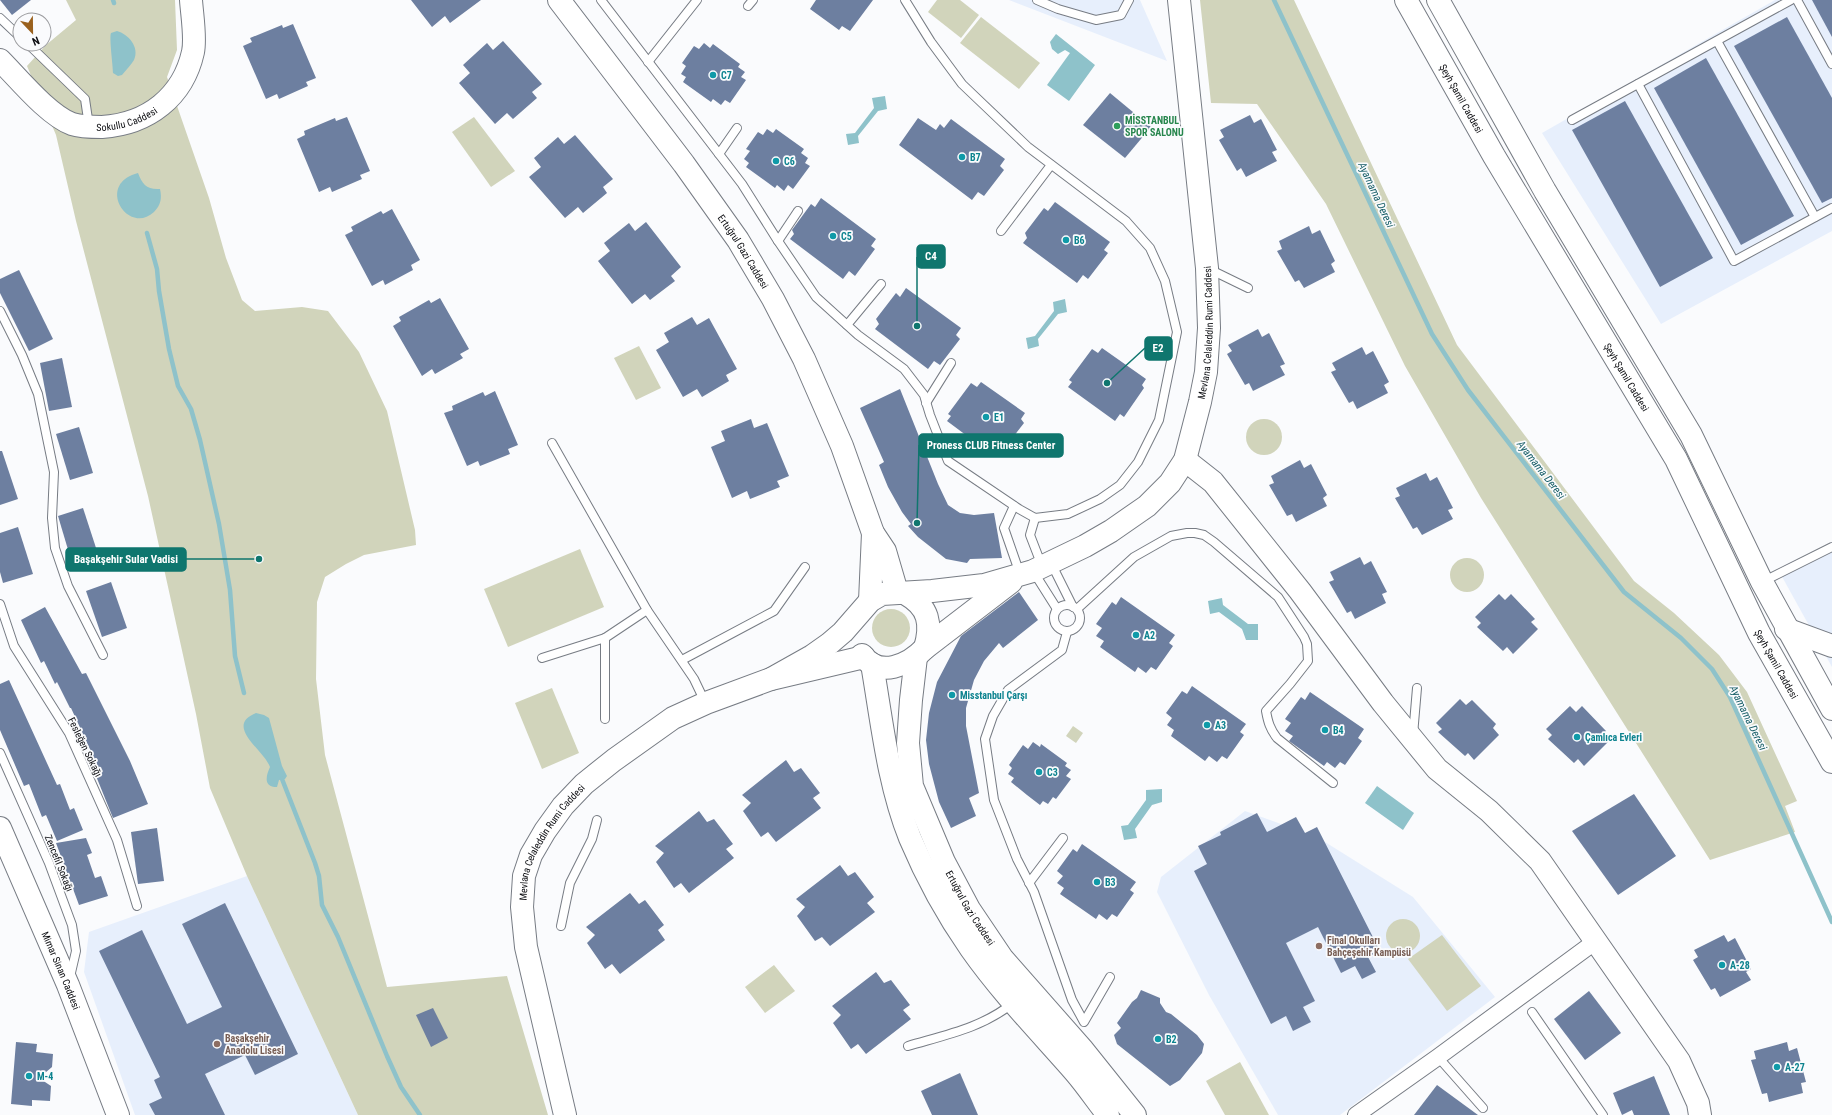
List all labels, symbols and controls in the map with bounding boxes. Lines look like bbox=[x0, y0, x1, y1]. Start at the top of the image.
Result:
north arrow bbox=[12, 12, 52, 52]
text: N bbox=[30, 34, 41, 48]
street label: Şeyh Şamil Caddesi bbox=[1438, 62, 1485, 135]
marker: C7 bbox=[708, 70, 718, 80]
place label: C7 bbox=[721, 70, 732, 81]
street label: Sokullu Caddesi bbox=[96, 105, 159, 133]
place label: MİSSTANBUL SPOR SALONU bbox=[1125, 113, 1184, 138]
marker: MİSSTANBUL SPOR SALONU bbox=[1112, 121, 1122, 131]
marker: B7 bbox=[957, 152, 967, 162]
place label: B7 bbox=[970, 152, 981, 163]
marker: C6 bbox=[771, 156, 781, 166]
place label: C6 bbox=[784, 156, 795, 167]
water label: Ayamama Deresi bbox=[1355, 159, 1397, 230]
street label: Ertuğrul Gazi Caddesi bbox=[716, 212, 771, 290]
marker: C5 bbox=[828, 231, 838, 241]
place label: C5 bbox=[841, 231, 852, 242]
marker: B6 bbox=[1061, 235, 1071, 245]
place label: B6 bbox=[1074, 235, 1085, 246]
callout: C4 bbox=[917, 245, 945, 268]
text: C4 bbox=[925, 250, 937, 263]
street label: Mevlana Celaleddin Rumi Caddesi bbox=[1195, 265, 1215, 400]
callout: E2 bbox=[1145, 337, 1172, 360]
street label: Şeyh Şamil Caddesi bbox=[1602, 341, 1651, 413]
text: E2 bbox=[1153, 342, 1164, 355]
marker: E1 bbox=[981, 412, 991, 422]
place label: E1 bbox=[994, 412, 1004, 423]
callout: Proness CLUB Fitness Center bbox=[919, 434, 1063, 457]
water label: Ayamama Deresi bbox=[1513, 437, 1568, 502]
text: Proness CLUB Fitness Center bbox=[927, 439, 1056, 452]
callout: Başakşehir Sular Vadisi bbox=[66, 548, 186, 571]
text: Başakşehir Sular Vadisi bbox=[74, 553, 178, 566]
street label: Şeyh Şamil Caddesi bbox=[1753, 628, 1800, 700]
marker: A2 bbox=[1131, 630, 1141, 640]
place label: A2 bbox=[1144, 630, 1155, 641]
water label: Ayamama Deresi bbox=[1726, 682, 1770, 753]
marker: Misstanbul Çarşı bbox=[947, 690, 957, 700]
place label: Misstanbul Çarşı bbox=[960, 690, 1027, 701]
street label: Fesleğen Sokağı bbox=[66, 716, 104, 778]
marker: A3 bbox=[1202, 720, 1212, 730]
place label: A3 bbox=[1215, 720, 1226, 731]
marker: B4 bbox=[1320, 725, 1330, 735]
place label: B4 bbox=[1333, 725, 1344, 736]
marker: Çamlıca Evleri bbox=[1572, 732, 1582, 742]
place label: Çamlıca Evleri bbox=[1585, 732, 1642, 743]
marker: C3 bbox=[1034, 767, 1044, 777]
place label: C3 bbox=[1047, 767, 1058, 778]
street label: Mevlana Celaleddin Rumi Caddesi bbox=[517, 782, 587, 901]
street label: Zencefil Sokağı bbox=[43, 833, 75, 893]
street label: Ertuğrul Gazi Caddesi bbox=[944, 869, 997, 947]
marker: B3 bbox=[1092, 877, 1102, 887]
place label: B3 bbox=[1105, 877, 1116, 888]
street label: Mimar Sinan Caddesi bbox=[40, 930, 82, 1011]
place label: Final Okulları Bahçeşehir Kampüsü bbox=[1327, 935, 1411, 958]
marker: Final Okulları Bahçeşehir Kampüsü bbox=[1314, 941, 1324, 951]
marker: A-28 bbox=[1717, 960, 1727, 970]
place label: A-28 bbox=[1730, 960, 1750, 971]
place label: Başakşehir Anadolu Lisesi bbox=[225, 1033, 284, 1056]
marker: B2 bbox=[1153, 1034, 1163, 1044]
place label: B2 bbox=[1166, 1034, 1177, 1045]
marker: Başakşehir Anadolu Lisesi bbox=[212, 1039, 222, 1049]
marker: A-27 bbox=[1772, 1062, 1782, 1072]
place label: A-27 bbox=[1785, 1062, 1805, 1073]
marker: M-4 bbox=[24, 1071, 34, 1081]
place label: M-4 bbox=[37, 1071, 53, 1082]

